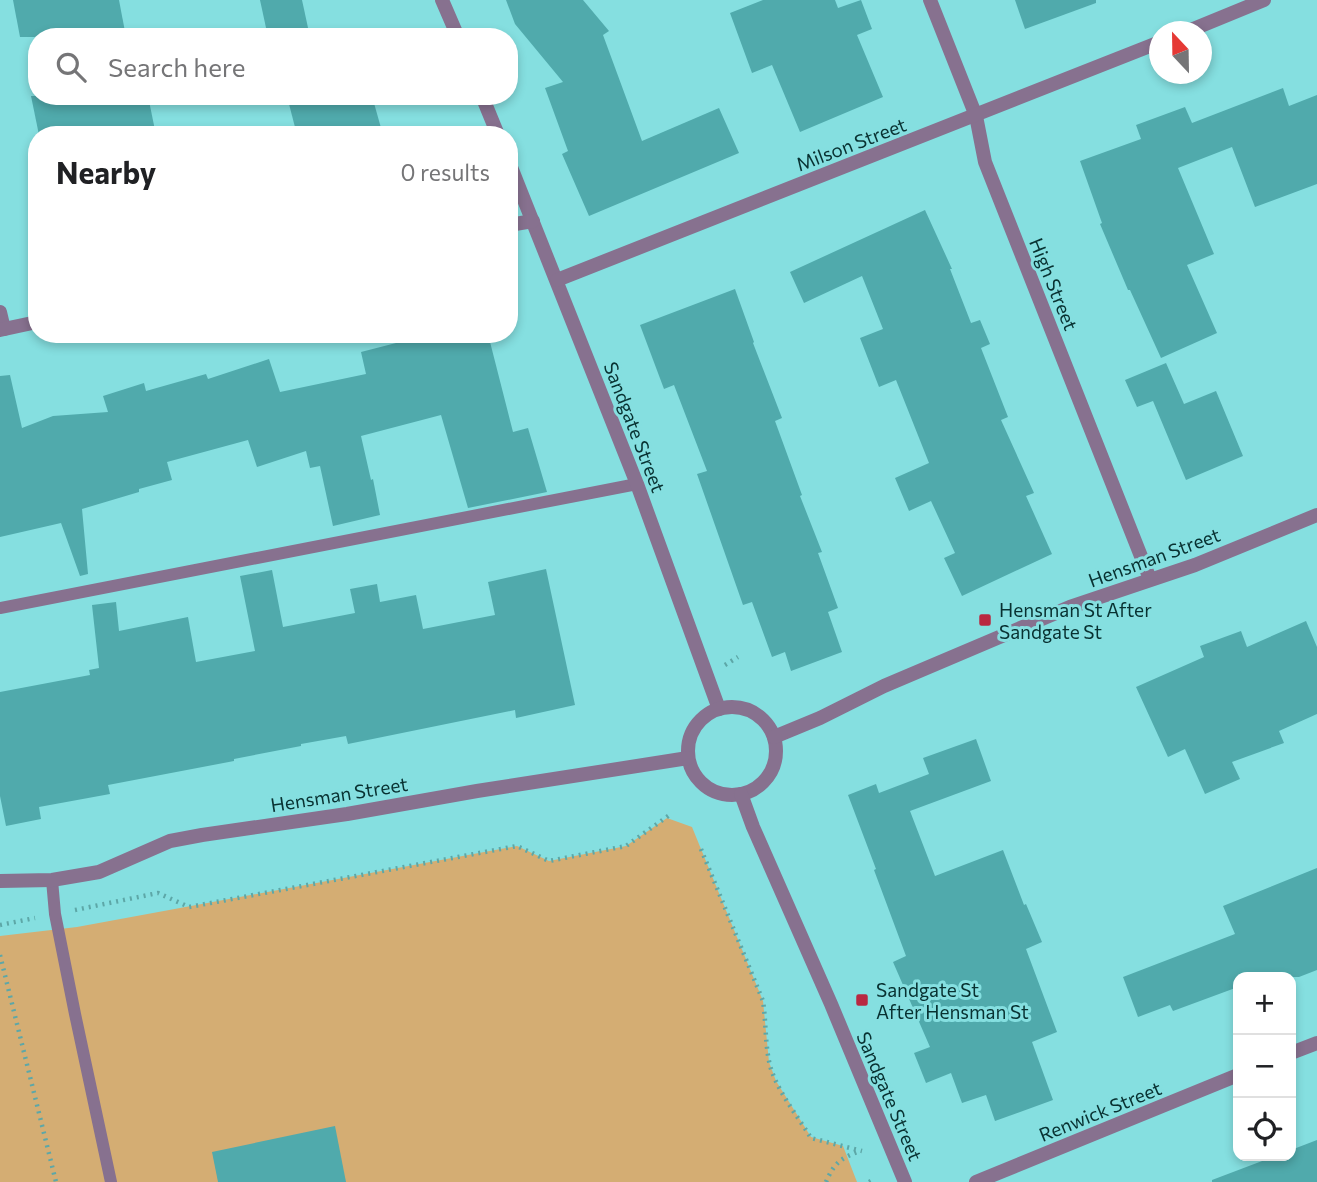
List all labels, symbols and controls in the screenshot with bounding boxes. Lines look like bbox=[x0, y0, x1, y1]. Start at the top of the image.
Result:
north arrow bbox=[1149, 21, 1212, 84]
search box bbox=[28, 28, 518, 105]
icon: search bbox=[52, 48, 90, 86]
text: Search here bbox=[108, 51, 246, 82]
street label: Milson Street bbox=[793, 112, 910, 176]
text: Nearby bbox=[56, 153, 156, 190]
text: 0 results bbox=[401, 158, 490, 186]
street label: High Street bbox=[1025, 234, 1083, 334]
street label: Sandgate Street bbox=[600, 358, 671, 496]
street label: Hensman Street bbox=[1085, 522, 1223, 591]
place label: Hensman St After Sandgate St bbox=[999, 598, 1152, 643]
marker: Hensman St After Sandgate St bbox=[977, 612, 993, 628]
street label: Hensman Street bbox=[269, 772, 409, 816]
map controls bbox=[1233, 972, 1296, 1161]
button: + bbox=[1233, 972, 1296, 1035]
place label: Sandgate St After Hensman St bbox=[876, 978, 1029, 1023]
marker: Sandgate St After Hensman St bbox=[854, 992, 870, 1008]
street label: Sandgate Street bbox=[852, 1028, 928, 1164]
button: − bbox=[1233, 1035, 1296, 1098]
street label: Renwick Street bbox=[1035, 1076, 1165, 1146]
button: locate bbox=[1233, 1098, 1296, 1161]

